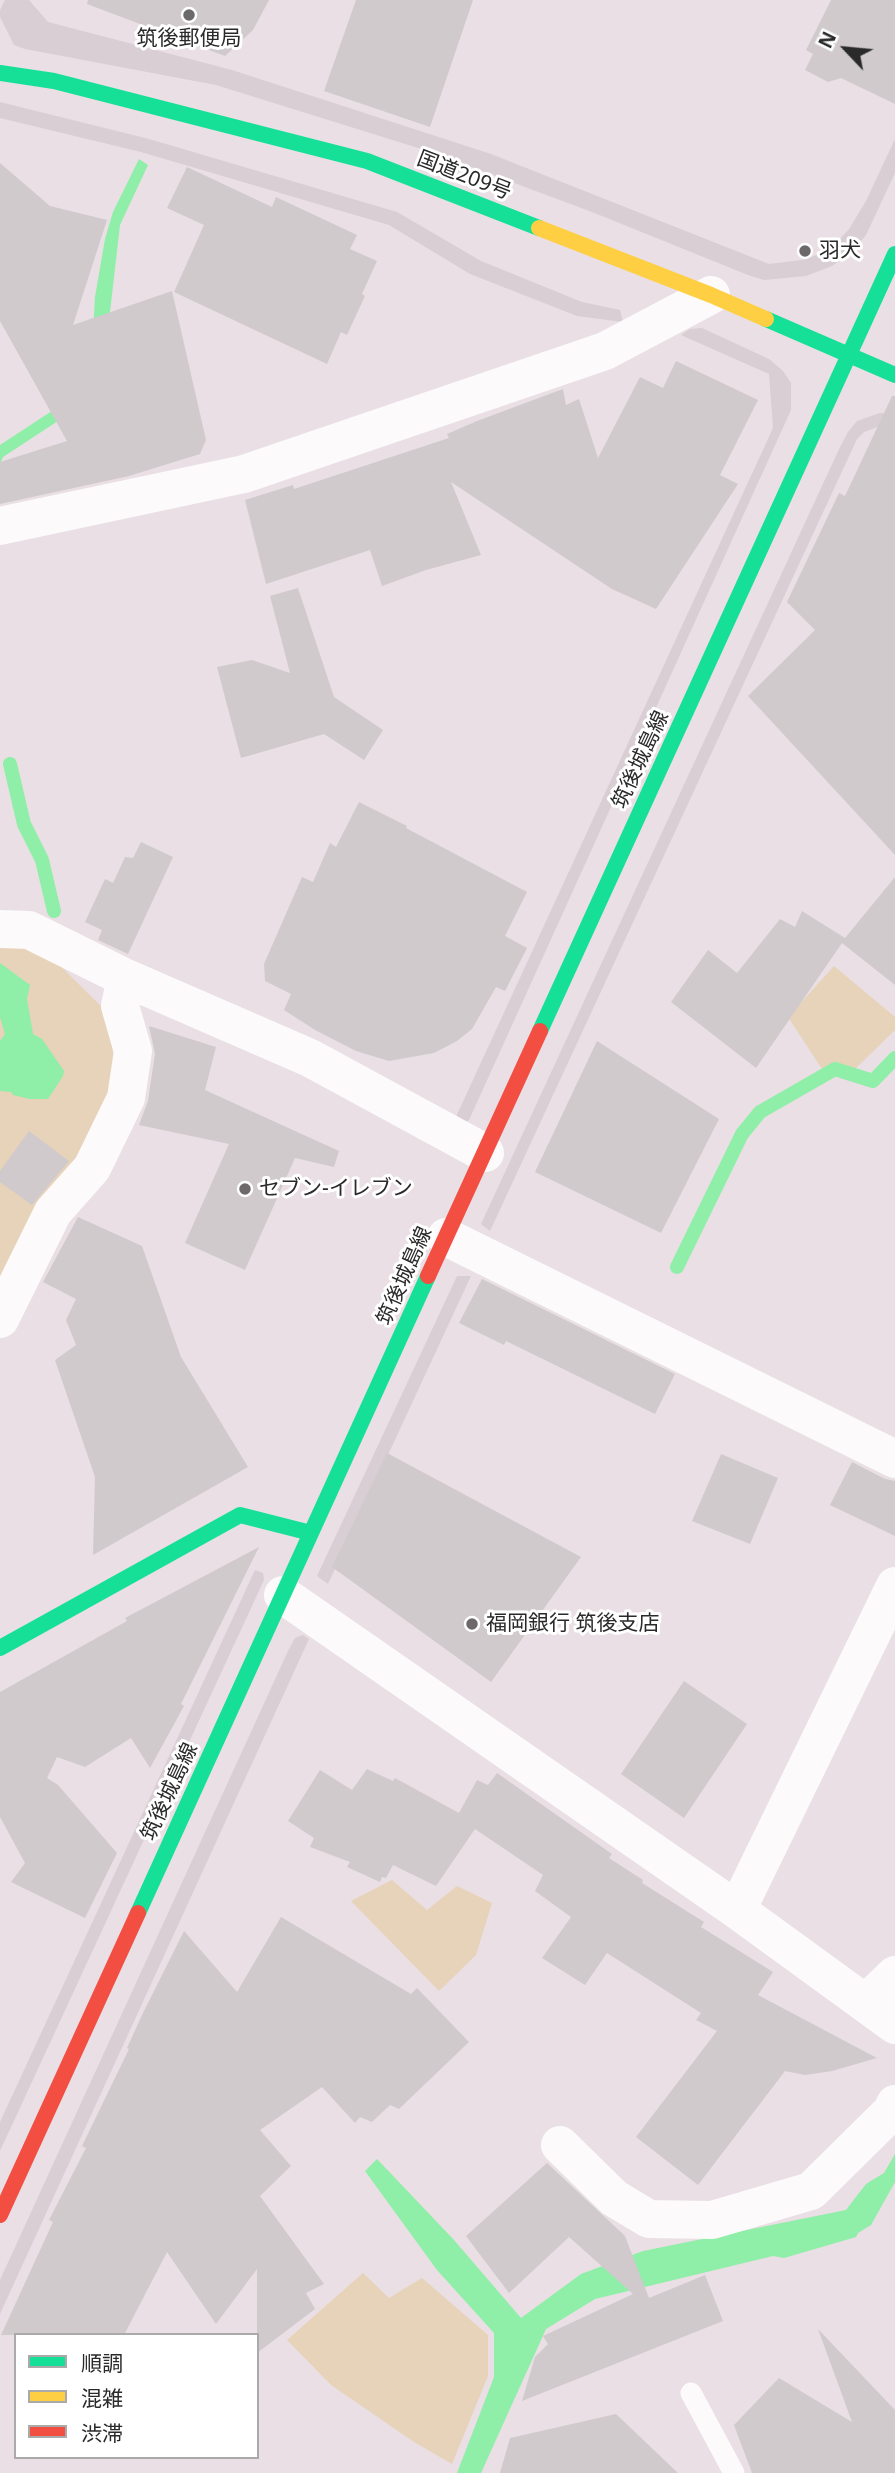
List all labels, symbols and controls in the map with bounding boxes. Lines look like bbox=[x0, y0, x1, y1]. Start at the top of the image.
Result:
marker: 筑後郵便局 bbox=[181, 7, 197, 23]
north arrow bbox=[811, 14, 881, 84]
place label: 筑後郵便局 bbox=[137, 26, 241, 52]
text: N bbox=[812, 27, 842, 52]
street label: 国道209号 bbox=[413, 146, 515, 206]
place label: 羽犬 bbox=[819, 238, 861, 264]
marker: 羽犬 bbox=[797, 243, 813, 259]
street label: 筑後城島線 bbox=[607, 707, 675, 813]
place label: セブン-イレブン bbox=[259, 1176, 413, 1202]
marker: セブン-イレブン bbox=[237, 1181, 253, 1197]
street label: 筑後城島線 bbox=[372, 1223, 438, 1329]
place label: 福岡銀行 筑後支店 bbox=[486, 1611, 659, 1637]
marker: 福岡銀行 筑後支店 bbox=[464, 1616, 480, 1632]
street label: 筑後城島線 bbox=[136, 1739, 204, 1845]
legend bbox=[14, 2333, 259, 2459]
text: 順調 bbox=[81, 2349, 123, 2377]
text: 混雑 bbox=[81, 2384, 123, 2412]
text: 渋滞 bbox=[81, 2419, 123, 2447]

